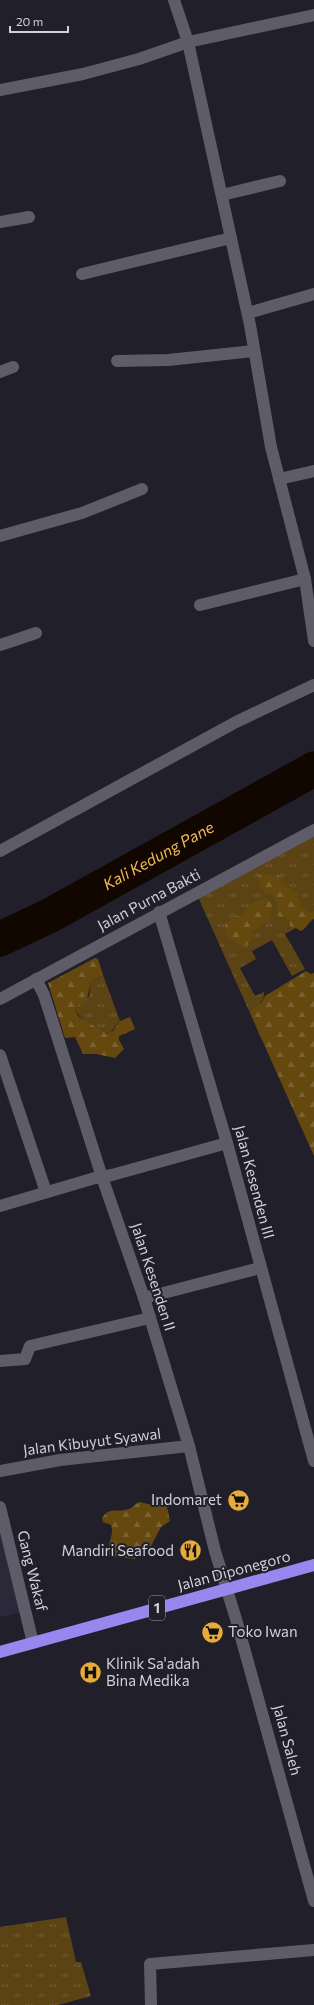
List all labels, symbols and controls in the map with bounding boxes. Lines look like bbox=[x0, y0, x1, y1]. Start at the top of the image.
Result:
scale bar bbox=[10, 8, 68, 34]
text: 20 m bbox=[16, 14, 43, 28]
water label: Kali Kedung Pane bbox=[99, 816, 217, 893]
street label: Jalan Purna Bakti bbox=[94, 864, 203, 934]
street label: Jalan Kesenden III bbox=[231, 1123, 279, 1240]
street label: Jalan Kesenden II bbox=[128, 1220, 180, 1333]
street label: Jalan Kibuyut Syawal bbox=[22, 1424, 162, 1458]
supermarket icon: Indomaret bbox=[225, 1487, 251, 1513]
place label: Indomaret bbox=[151, 1490, 222, 1508]
street label: Gang Wakaf bbox=[14, 1528, 52, 1613]
restaurant icon: Mandiri Seafood bbox=[177, 1538, 203, 1564]
place label: Mandiri Seafood bbox=[61, 1541, 174, 1559]
street label: Jalan Diponegoro bbox=[175, 1546, 292, 1594]
road number: 1 bbox=[149, 1596, 165, 1620]
supermarket icon: Toko Iwan bbox=[200, 1619, 226, 1645]
place label: Toko Iwan bbox=[228, 1622, 298, 1640]
place label: Klinik Sa'adah Bina Medika bbox=[106, 1654, 200, 1689]
hospital icon: Klinik Sa'adah Bina Medika bbox=[77, 1660, 103, 1686]
street label: Jalan Saleh bbox=[270, 1702, 306, 1777]

